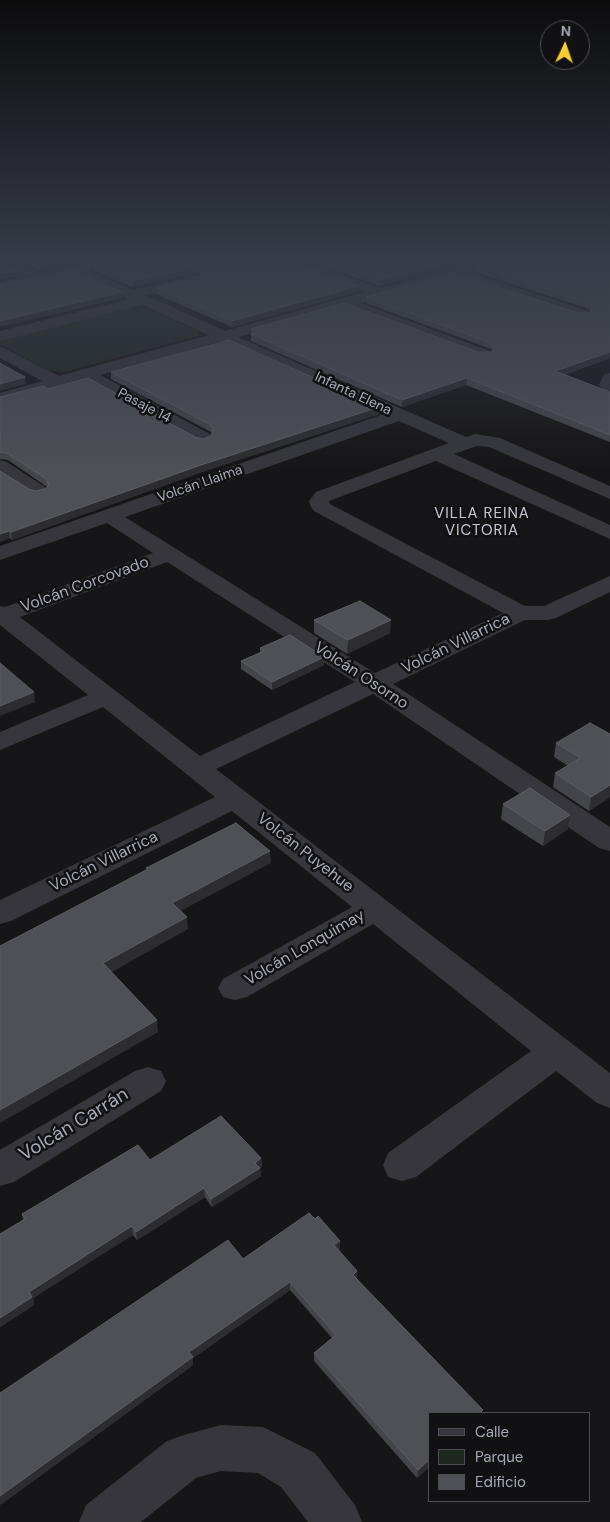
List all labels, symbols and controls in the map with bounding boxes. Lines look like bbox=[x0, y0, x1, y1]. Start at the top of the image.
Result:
north arrow bbox=[540, 20, 590, 70]
text: N bbox=[560, 22, 571, 40]
street label: Infanta Elena bbox=[312, 369, 394, 419]
street label: Pasaje 14 bbox=[114, 385, 174, 427]
street label: Volcán Llaima bbox=[155, 462, 245, 506]
district label: VILLA REINA VICTORIA bbox=[433, 505, 531, 540]
street label: Volcán Corcovado bbox=[18, 553, 152, 617]
street label: Volcán Villarrica bbox=[399, 610, 513, 678]
street label: Volcán Osorno bbox=[310, 638, 412, 714]
street label: Volcán Puyehue bbox=[253, 809, 357, 897]
street label: Volcán Villarrica bbox=[47, 828, 161, 896]
street label: Volcán Lonquimay bbox=[242, 906, 368, 990]
street label: Volcán Carrán bbox=[15, 1083, 133, 1167]
legend bbox=[428, 1412, 590, 1502]
text: Calle bbox=[475, 1422, 509, 1442]
text: Parque bbox=[475, 1447, 523, 1467]
text: Edificio bbox=[475, 1472, 526, 1492]

